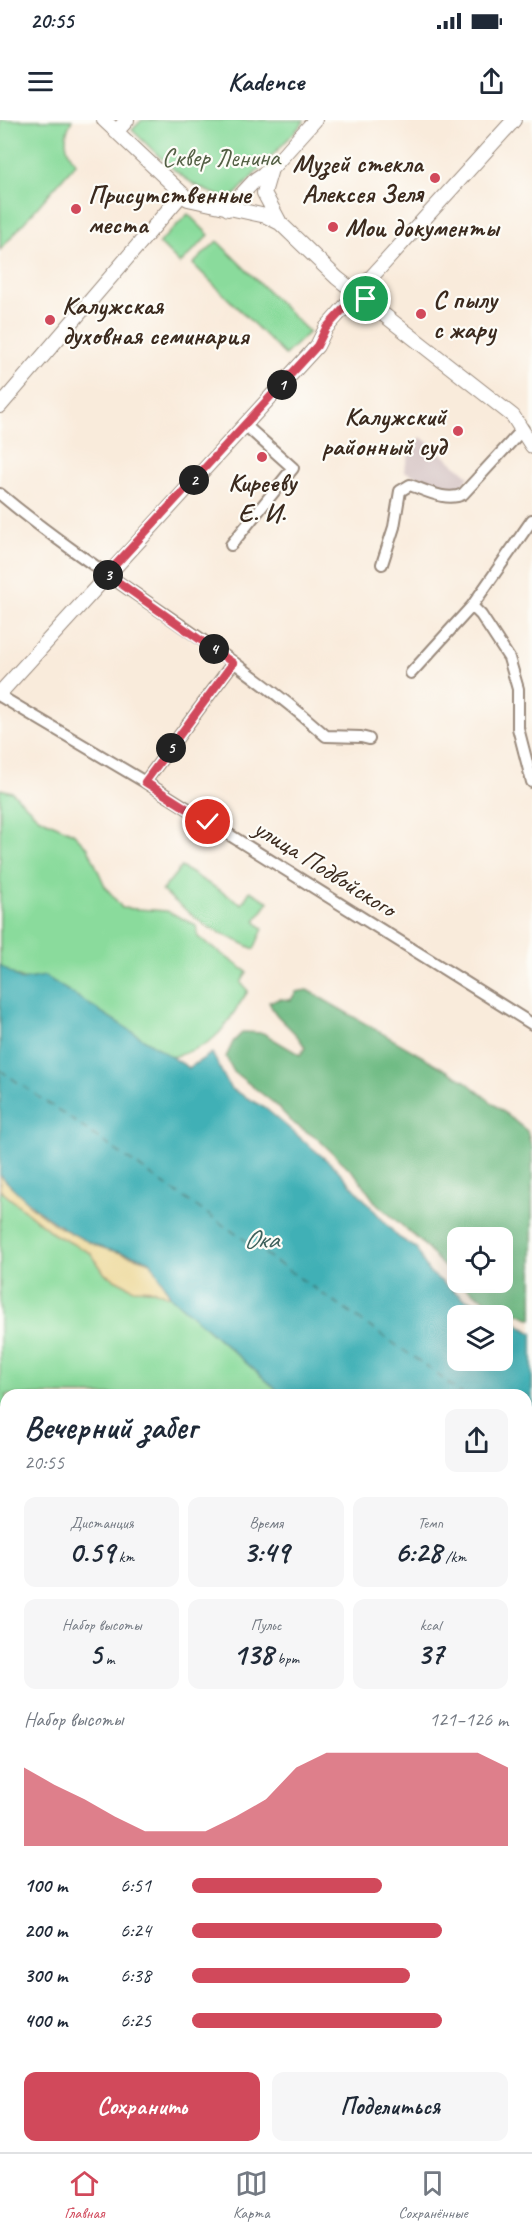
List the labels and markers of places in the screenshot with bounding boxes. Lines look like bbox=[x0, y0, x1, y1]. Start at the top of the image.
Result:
place label: Музей стекла Алексея Зеля bbox=[293, 147, 425, 210]
marker: Музей стекла Алексея Зеля bbox=[428, 171, 442, 185]
place label: Присутственные места bbox=[88, 178, 253, 241]
marker: Присутственные места bbox=[69, 202, 83, 216]
place label: Мои документы bbox=[345, 211, 501, 244]
marker: Мои документы bbox=[326, 220, 340, 234]
pin bbox=[340, 273, 391, 324]
place label: С пылу с жару bbox=[433, 283, 500, 346]
place label: Калужская духовная семинария bbox=[62, 289, 250, 352]
marker: С пылу с жару bbox=[414, 307, 428, 321]
marker: Калужская духовная семинария bbox=[43, 313, 57, 327]
pin: 1 bbox=[267, 370, 297, 400]
place label: Калужский районный суд bbox=[322, 400, 449, 463]
marker: Калужский районный суд bbox=[451, 424, 465, 438]
marker: Кирееву Е. И. bbox=[255, 450, 269, 464]
pin: 2 bbox=[179, 465, 209, 495]
place label: Кирееву Е. И. bbox=[228, 466, 299, 529]
pin: 3 bbox=[93, 560, 123, 590]
pin: 4 bbox=[199, 634, 229, 664]
pin: 5 bbox=[156, 733, 186, 763]
pin bbox=[182, 796, 233, 847]

